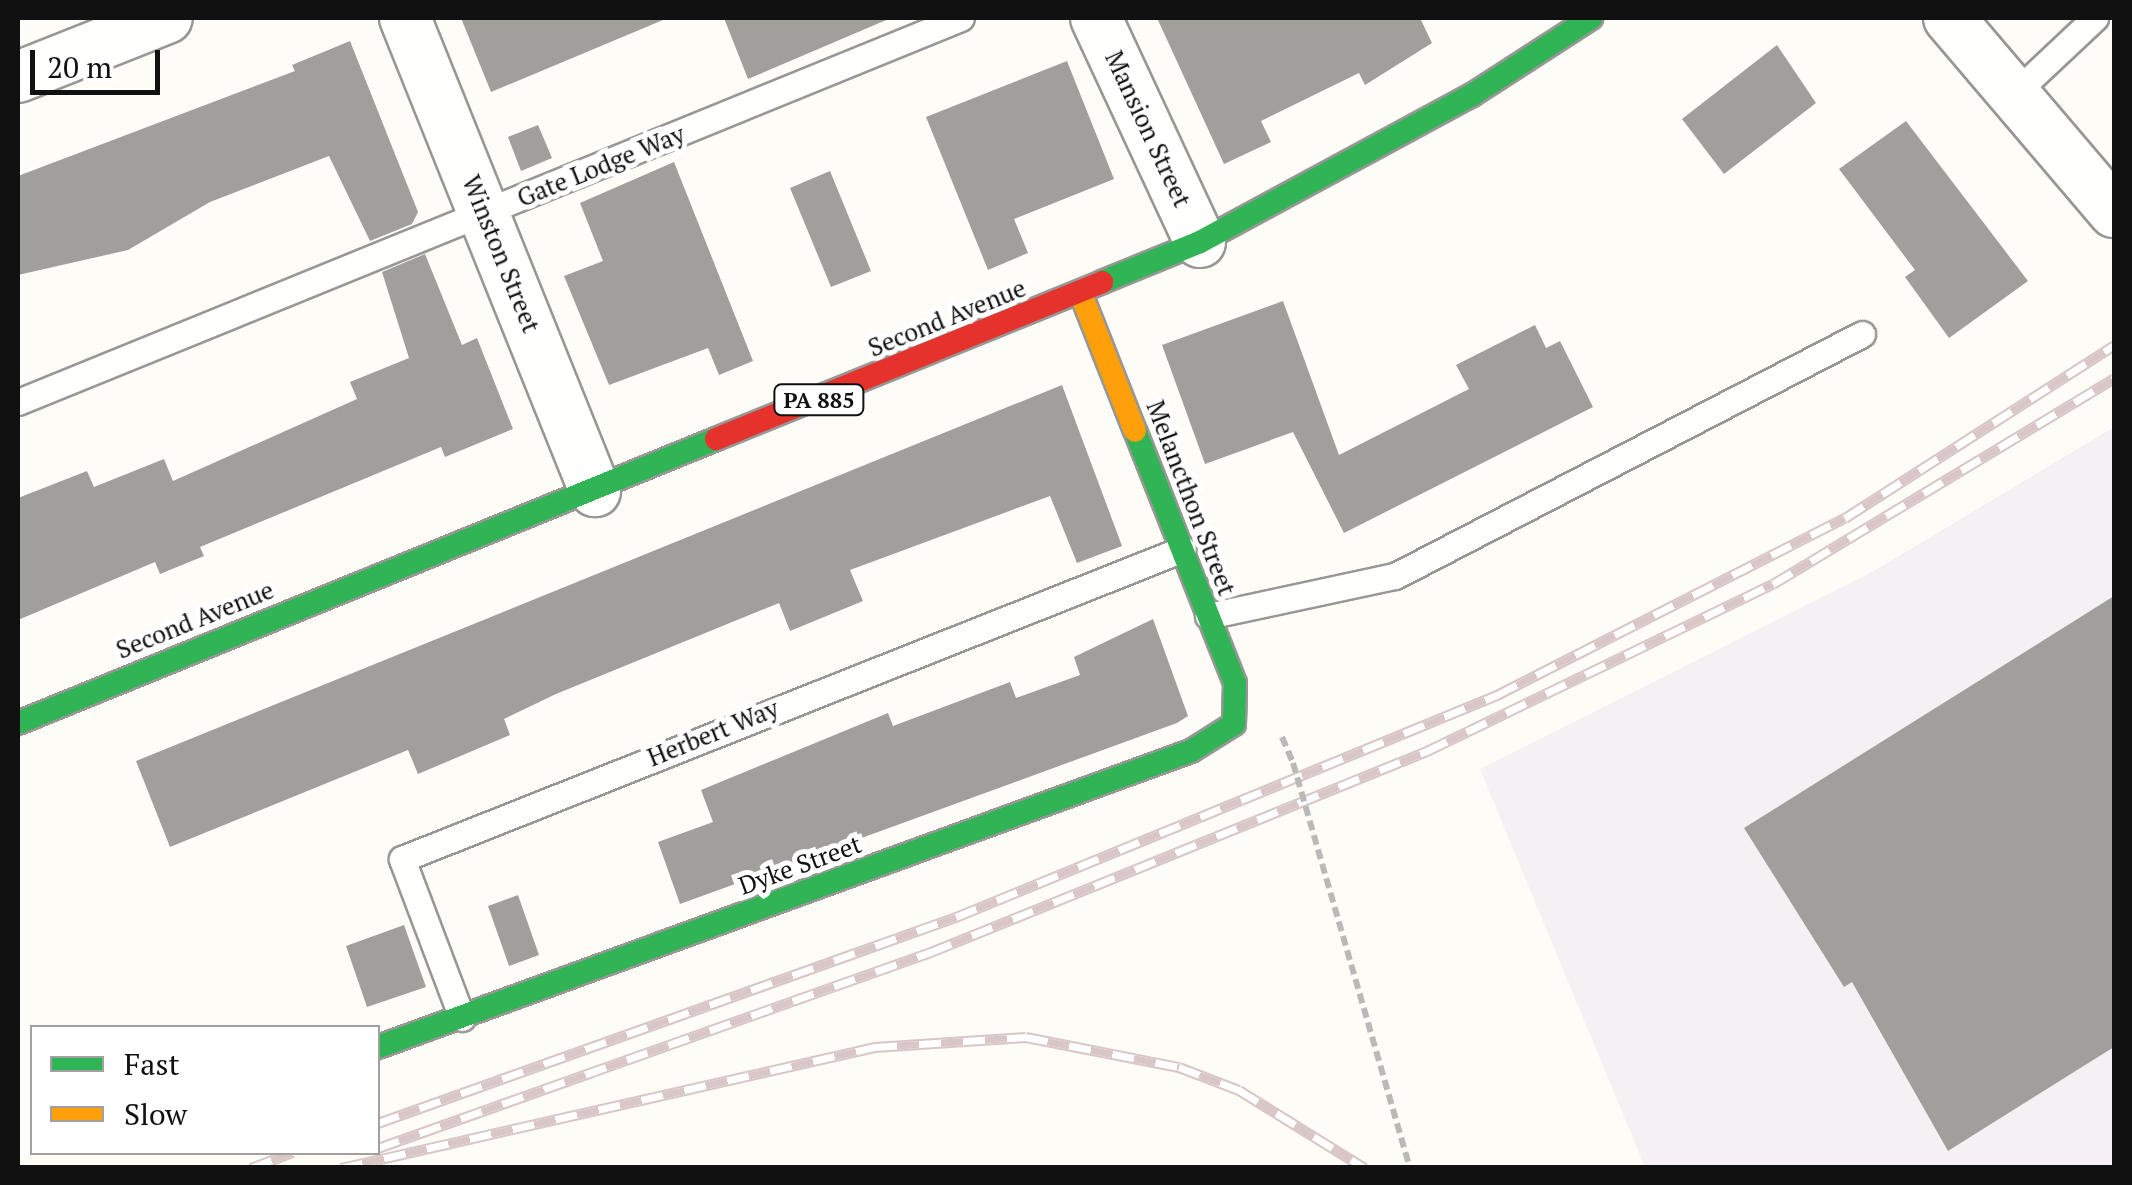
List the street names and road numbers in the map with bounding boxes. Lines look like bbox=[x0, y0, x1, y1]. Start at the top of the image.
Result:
street label: Mansion Street bbox=[1099, 46, 1197, 212]
street label: Gate Lodge Way bbox=[513, 119, 689, 213]
street label: Winston Street bbox=[456, 171, 546, 337]
street label: Second Avenue bbox=[864, 273, 1030, 363]
road number: PA 885 bbox=[772, 383, 866, 417]
street label: Melancthon Street bbox=[1140, 396, 1242, 600]
street label: Second Avenue bbox=[112, 575, 278, 665]
street label: Herbert Way bbox=[643, 693, 783, 773]
street label: Dyke Street bbox=[735, 829, 865, 901]

